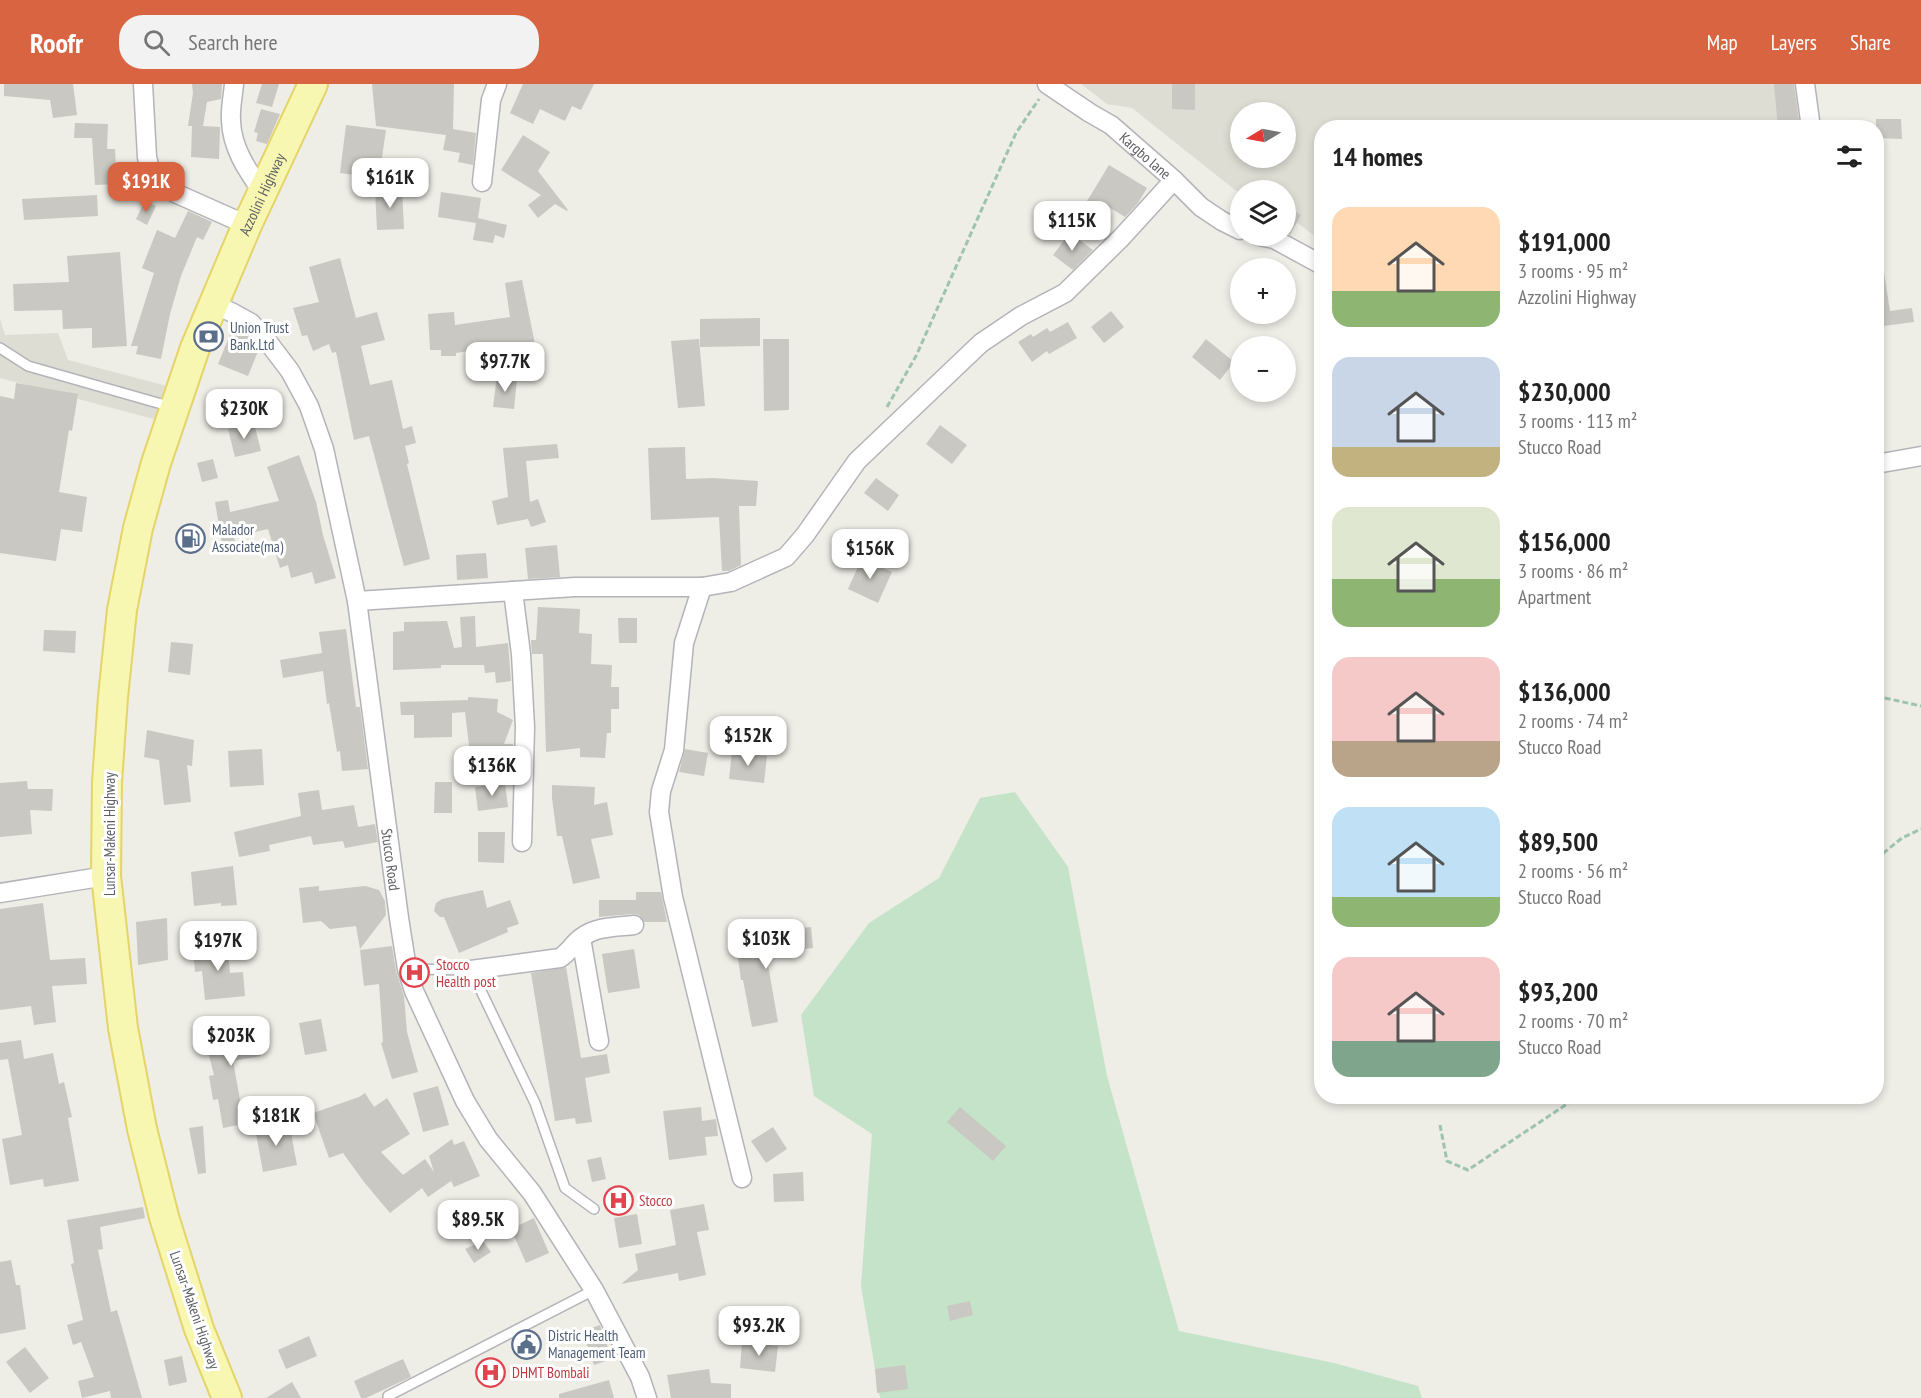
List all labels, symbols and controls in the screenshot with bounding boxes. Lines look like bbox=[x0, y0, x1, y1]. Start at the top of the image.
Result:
search box bbox=[119, 15, 539, 69]
text: Roofr bbox=[30, 24, 83, 61]
icon: search bbox=[140, 26, 173, 59]
text: Search here bbox=[188, 28, 278, 56]
text: Map bbox=[1707, 29, 1738, 56]
text: Layers bbox=[1771, 29, 1817, 56]
text: Share bbox=[1850, 29, 1891, 56]
north arrow bbox=[1230, 102, 1296, 168]
map controls bbox=[1230, 102, 1296, 402]
street label: Kargbo lane bbox=[1116, 128, 1175, 183]
text: 14 homes bbox=[1332, 140, 1423, 173]
icon: filters bbox=[1833, 140, 1866, 173]
street label: Azzolini Highway bbox=[234, 150, 289, 238]
pin: $161K bbox=[348, 158, 432, 209]
pin: $191K bbox=[104, 162, 188, 213]
text: $161K bbox=[366, 164, 414, 190]
text: $191K bbox=[122, 168, 170, 194]
button: layers bbox=[1230, 180, 1296, 246]
pin: $115K bbox=[1030, 201, 1114, 252]
text: $115K bbox=[1048, 207, 1096, 233]
text: $191,000 bbox=[1518, 225, 1611, 258]
icon: home bbox=[1380, 231, 1452, 303]
button: + bbox=[1230, 258, 1296, 324]
text: 3 rooms · 95 m² bbox=[1518, 258, 1628, 284]
text: Azzolini Highway bbox=[1518, 284, 1636, 310]
place label: Union Trust Bank.Ltd bbox=[230, 318, 289, 354]
bank icon: Union Trust Bank.Ltd bbox=[193, 320, 225, 352]
button: − bbox=[1230, 336, 1296, 402]
pin: $97.7K bbox=[456, 342, 554, 393]
text: $97.7K bbox=[480, 348, 530, 374]
text: $230,000 bbox=[1518, 375, 1611, 408]
icon: home bbox=[1380, 381, 1452, 453]
pin: $230K bbox=[202, 389, 286, 440]
text: $230K bbox=[220, 395, 268, 421]
text: 3 rooms · 113 m² bbox=[1518, 408, 1637, 434]
text: Stucco Road bbox=[1518, 434, 1601, 460]
place label: Malador Associate(ma) bbox=[212, 520, 284, 556]
fuel station icon: Malador Associate(ma) bbox=[175, 522, 207, 554]
text: $156,000 bbox=[1518, 525, 1611, 558]
pin: $156K bbox=[828, 529, 912, 580]
icon: home bbox=[1380, 531, 1452, 603]
text: $156K bbox=[846, 535, 894, 561]
text: 3 rooms · 86 m² bbox=[1518, 558, 1628, 584]
text: Apartment bbox=[1518, 584, 1591, 610]
text: $136,000 bbox=[1518, 675, 1611, 708]
icon: home bbox=[1380, 681, 1452, 753]
text: 2 rooms · 74 m² bbox=[1518, 708, 1628, 734]
pin: $152K bbox=[706, 716, 790, 767]
text: $152K bbox=[724, 722, 772, 748]
text: Stucco Road bbox=[1518, 734, 1601, 760]
pin: $136K bbox=[450, 746, 534, 797]
text: $136K bbox=[468, 752, 516, 778]
street label: Lunsar-Makeni Highway bbox=[100, 772, 119, 896]
text: $89,500 bbox=[1518, 825, 1598, 858]
street label: Stucco Road bbox=[378, 827, 405, 892]
icon: home bbox=[1380, 831, 1452, 903]
text: 2 rooms · 56 m² bbox=[1518, 858, 1628, 884]
text: Stucco Road bbox=[1518, 884, 1601, 910]
pin: $103K bbox=[724, 919, 808, 970]
pin: $197K bbox=[176, 921, 260, 972]
text: $103K bbox=[742, 925, 790, 951]
text: $197K bbox=[194, 927, 242, 953]
place label: Stocco Health post bbox=[436, 955, 496, 991]
hospital icon: Stocco Health post bbox=[399, 957, 431, 989]
text: $93,200 bbox=[1518, 975, 1598, 1008]
icon: home bbox=[1380, 981, 1452, 1053]
text: 2 rooms · 70 m² bbox=[1518, 1008, 1628, 1034]
pin: $203K bbox=[189, 1016, 273, 1067]
text: $203K bbox=[207, 1022, 255, 1048]
text: Stucco Road bbox=[1518, 1034, 1601, 1060]
pin: $181K bbox=[234, 1096, 318, 1147]
text: $181K bbox=[252, 1102, 300, 1128]
hospital icon: Stocco bbox=[602, 1184, 634, 1216]
place label: Stocco bbox=[639, 1191, 673, 1210]
pin: $89.5K bbox=[429, 1200, 527, 1251]
text: $89.5K bbox=[452, 1206, 504, 1232]
street label: Lunsar-Makeni Highway bbox=[166, 1248, 224, 1372]
pin: $93.2K bbox=[710, 1306, 808, 1357]
text: $93.2K bbox=[733, 1312, 785, 1338]
place label: Distric Health Management Team bbox=[548, 1326, 645, 1362]
public building icon: Distric Health Management Team bbox=[511, 1328, 543, 1360]
hospital icon: DHMT Bombali bbox=[475, 1356, 507, 1388]
place label: DHMT Bombali bbox=[512, 1363, 589, 1382]

